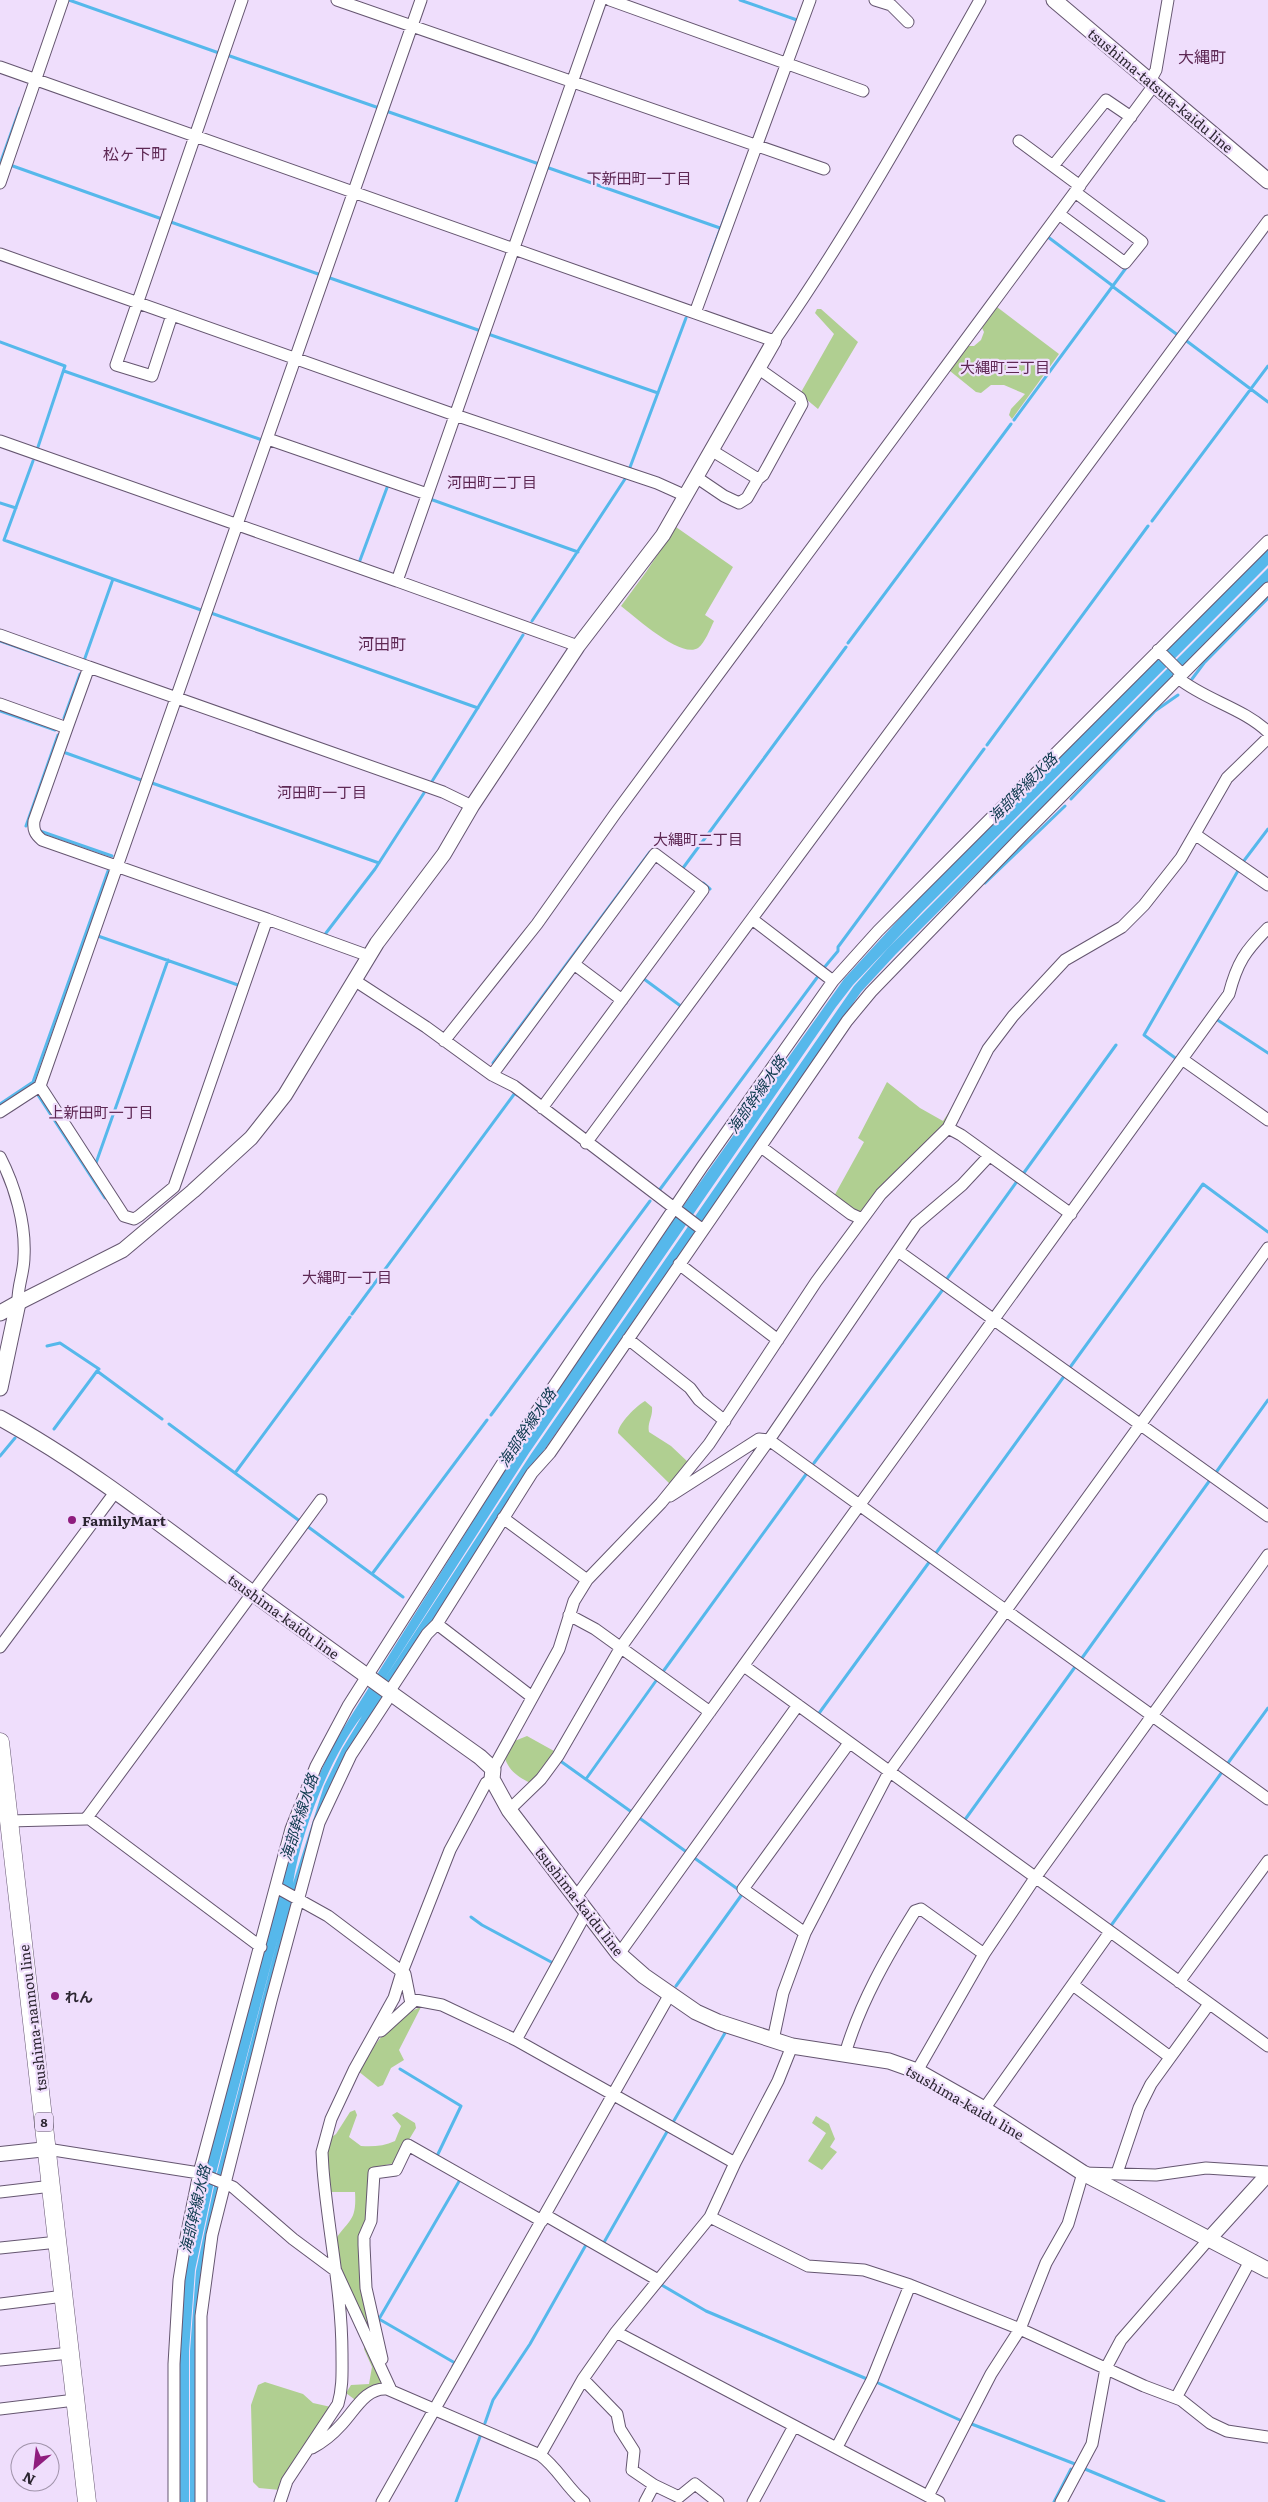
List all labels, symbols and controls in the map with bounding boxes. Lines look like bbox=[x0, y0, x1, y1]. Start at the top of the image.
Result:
street label: tsushima-tatsuta-kaidu line bbox=[1084, 23, 1238, 157]
district label: 大縄町 bbox=[1178, 44, 1226, 68]
district label: 松ヶ下町 bbox=[103, 141, 167, 165]
district label: 下新田町一丁目 bbox=[586, 166, 692, 189]
district label: 大縄町三丁目 bbox=[960, 355, 1050, 378]
district label: 河田町二丁目 bbox=[447, 470, 537, 493]
district label: 河田町 bbox=[358, 631, 406, 655]
water label: 海部幹線水路 bbox=[982, 746, 1063, 827]
district label: 河田町一丁目 bbox=[277, 780, 367, 803]
district label: 大縄町二丁目 bbox=[653, 827, 743, 850]
water label: 海部幹線水路 bbox=[721, 1049, 792, 1137]
district label: 上新田町一丁目 bbox=[48, 1100, 154, 1123]
district label: 大縄町一丁目 bbox=[302, 1265, 392, 1288]
water label: 海部幹線水路 bbox=[491, 1382, 562, 1471]
place label: FamilyMart bbox=[82, 1510, 167, 1530]
marker: FamilyMart bbox=[66, 1514, 78, 1526]
street label: tsushima-kaidu line bbox=[224, 1569, 344, 1663]
water label: 海部幹線水路 bbox=[273, 1769, 323, 1863]
street label: tsushima-kaidu line bbox=[531, 1842, 629, 1960]
street label: tsushima-nannou line bbox=[13, 1944, 51, 2092]
place label: れん bbox=[65, 1986, 93, 2006]
marker: れん bbox=[49, 1990, 61, 2002]
street label: tsushima-kaidu line bbox=[902, 2060, 1028, 2144]
road number: 8 bbox=[35, 2112, 53, 2132]
water label: 海部幹線水路 bbox=[173, 2161, 216, 2255]
north arrow bbox=[10, 2442, 60, 2492]
text: N bbox=[18, 2468, 38, 2491]

